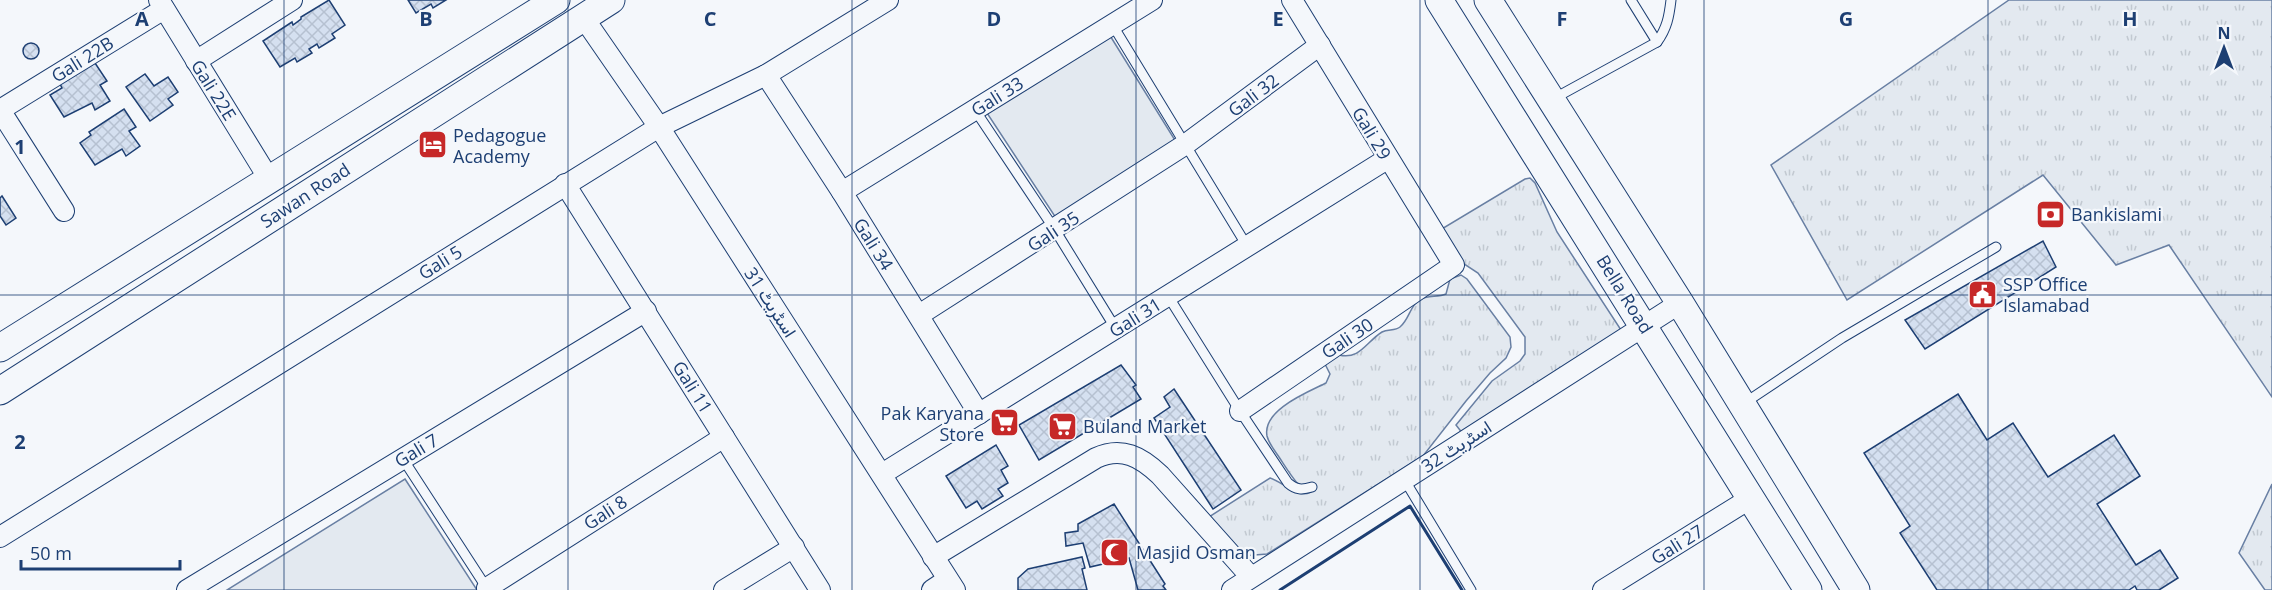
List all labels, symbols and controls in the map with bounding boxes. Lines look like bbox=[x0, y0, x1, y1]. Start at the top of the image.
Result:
text: A bbox=[135, 5, 149, 32]
text: B bbox=[419, 5, 433, 32]
text: C bbox=[704, 5, 717, 32]
text: D bbox=[987, 5, 1001, 32]
text: E bbox=[1272, 5, 1284, 32]
text: F bbox=[1557, 5, 1567, 32]
text: G bbox=[1839, 5, 1853, 32]
text: H bbox=[2122, 5, 2138, 32]
north arrow bbox=[2194, 18, 2254, 78]
text: N bbox=[2217, 22, 2231, 44]
street label: Gali 22B bbox=[46, 31, 118, 87]
street label: Gali 22E bbox=[186, 55, 242, 125]
street label: Gali 32 bbox=[1223, 68, 1283, 122]
street label: Gali 33 bbox=[966, 71, 1028, 121]
street label: Gali 29 bbox=[1347, 102, 1397, 164]
place label: Pedagogue Academy bbox=[453, 123, 546, 168]
hotel icon: Pedagogue Academy bbox=[416, 129, 448, 161]
text: 1 bbox=[14, 133, 26, 160]
street label: Sawan Road bbox=[255, 157, 355, 233]
bank icon: Bankislami bbox=[2034, 198, 2066, 230]
place label: Bankislami bbox=[2071, 202, 2162, 226]
street label: Gali 35 bbox=[1022, 205, 1084, 257]
street label: Gali 34 bbox=[849, 213, 899, 275]
street label: Gali 5 bbox=[414, 239, 466, 285]
street label: Bella Road bbox=[1591, 250, 1659, 338]
street label: اسٹریٹ 31 bbox=[739, 262, 803, 342]
place label: SSP Office Islamabad bbox=[2003, 272, 2090, 317]
public building icon: SSP Office Islamabad bbox=[1966, 278, 1998, 310]
street label: Gali 31 bbox=[1104, 292, 1166, 342]
street label: Gali 30 bbox=[1316, 312, 1378, 364]
street label: Gali 11 bbox=[668, 356, 718, 418]
place label: Pak Karyana Store bbox=[881, 401, 984, 446]
supermarket icon: Pak Karyana Store bbox=[989, 407, 1021, 439]
supermarket icon: Buland Market bbox=[1046, 410, 1078, 442]
place label: Buland Market bbox=[1083, 414, 1206, 438]
street label: اسٹریٹ 32 bbox=[1416, 414, 1496, 478]
text: 2 bbox=[14, 428, 26, 455]
street label: Gali 7 bbox=[390, 428, 442, 472]
street label: Gali 8 bbox=[579, 489, 631, 535]
street label: Gali 27 bbox=[1646, 519, 1708, 569]
scale bar bbox=[21, 533, 180, 571]
mosque icon: Masjid Osman bbox=[1099, 536, 1131, 568]
place label: Masjid Osman bbox=[1136, 540, 1256, 564]
text: 50 m bbox=[30, 541, 72, 565]

